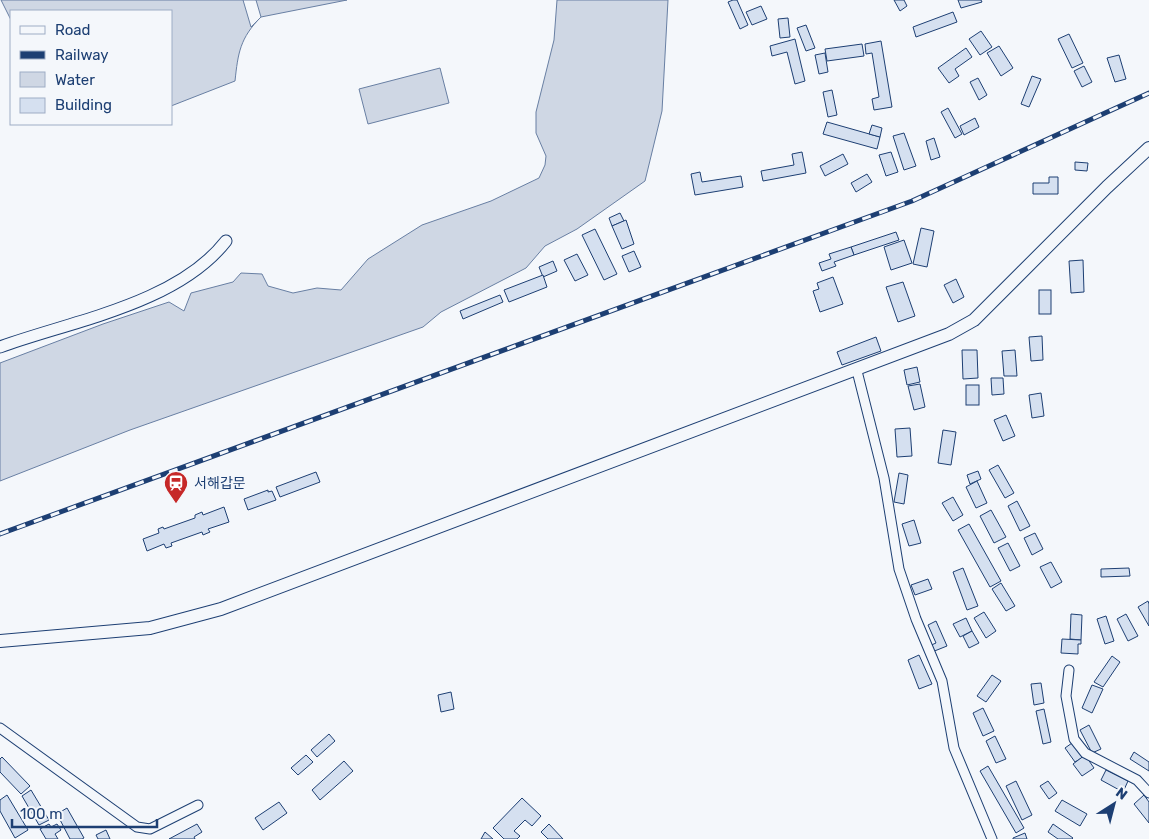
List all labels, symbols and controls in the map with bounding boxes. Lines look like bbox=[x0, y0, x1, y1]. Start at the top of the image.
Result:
legend bbox=[10, 10, 172, 125]
text: Road bbox=[55, 21, 91, 39]
text: Railway bbox=[55, 46, 109, 64]
text: Water bbox=[55, 71, 95, 89]
text: Building bbox=[55, 96, 112, 114]
station icon: 서해갑문 bbox=[163, 470, 189, 504]
place label: 서해갑문 bbox=[194, 475, 246, 492]
north arrow bbox=[1089, 779, 1139, 829]
text: N bbox=[1112, 784, 1130, 804]
scale bar bbox=[12, 796, 158, 828]
text: 100 m bbox=[20, 805, 62, 823]

